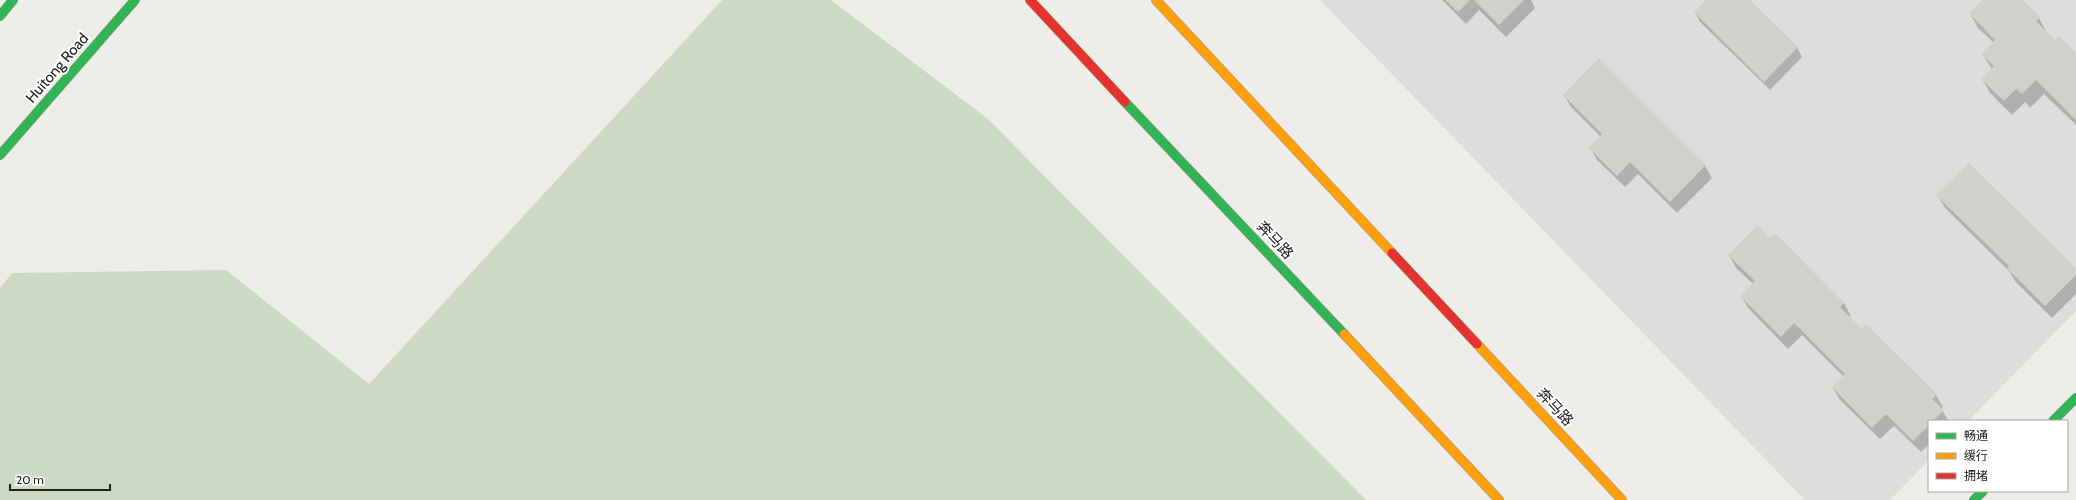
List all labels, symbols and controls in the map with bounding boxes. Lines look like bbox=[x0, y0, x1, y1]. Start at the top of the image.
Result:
street label: Huitong Road bbox=[22, 29, 92, 107]
street label: 奔马路 bbox=[1253, 217, 1297, 263]
street label: 奔马路 bbox=[1533, 384, 1577, 430]
legend bbox=[1928, 420, 2068, 492]
text: 畅通 bbox=[1964, 428, 1988, 443]
text: 缓行 bbox=[1964, 448, 1988, 463]
scale bar bbox=[10, 466, 110, 492]
text: 拥堵 bbox=[1964, 468, 1988, 483]
text: 20 m bbox=[16, 472, 44, 487]

